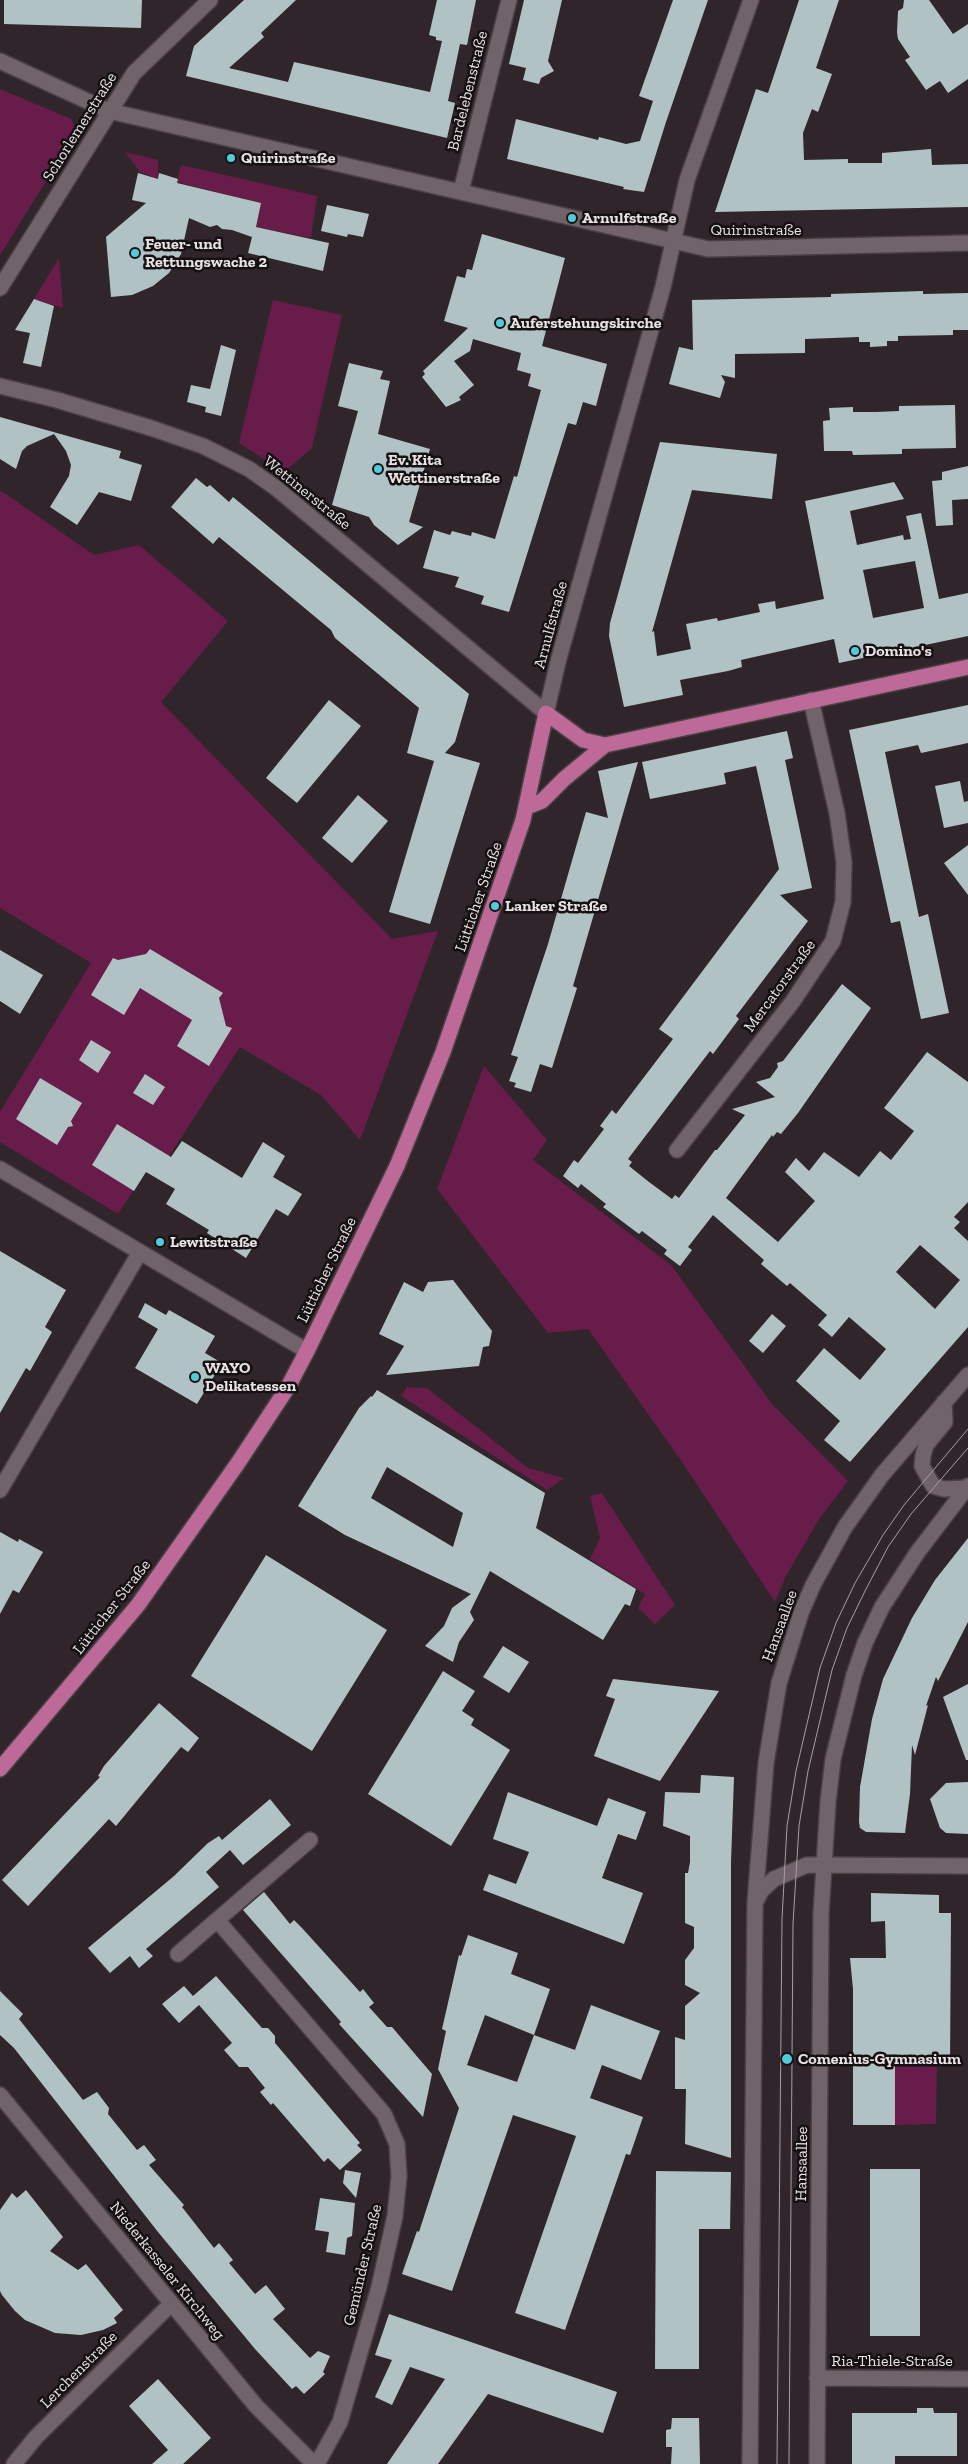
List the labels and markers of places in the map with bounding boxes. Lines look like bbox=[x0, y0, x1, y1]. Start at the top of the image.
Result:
place label: Quirinstraße bbox=[241, 148, 336, 168]
marker: Quirinstraße bbox=[225, 152, 237, 164]
place label: Arnulfstraße bbox=[582, 208, 676, 228]
marker: Arnulfstraße bbox=[566, 212, 578, 224]
place label: Feuer- und Rettungswache 2 bbox=[145, 234, 267, 272]
marker: Feuer- und Rettungswache 2 bbox=[129, 247, 141, 259]
place label: Auferstehungskirche bbox=[510, 313, 662, 333]
marker: Auferstehungskirche bbox=[494, 317, 506, 329]
place label: Ev. Kita Wettinerstraße bbox=[388, 450, 500, 488]
marker: Ev. Kita Wettinerstraße bbox=[372, 463, 384, 475]
place label: Domino's bbox=[865, 641, 932, 661]
marker: Domino's bbox=[849, 645, 861, 657]
place label: Lanker Straße bbox=[505, 896, 607, 916]
marker: Lanker Straße bbox=[489, 900, 501, 912]
place label: Lewitstraße bbox=[170, 1232, 257, 1252]
marker: Lewitstraße bbox=[154, 1236, 166, 1248]
place label: WAYO Delikatessen bbox=[205, 1358, 296, 1396]
marker: WAYO Delikatessen bbox=[189, 1371, 201, 1383]
place label: Comenius-Gymnasium bbox=[798, 2049, 961, 2069]
marker: Comenius-Gymnasium bbox=[780, 2052, 794, 2066]

